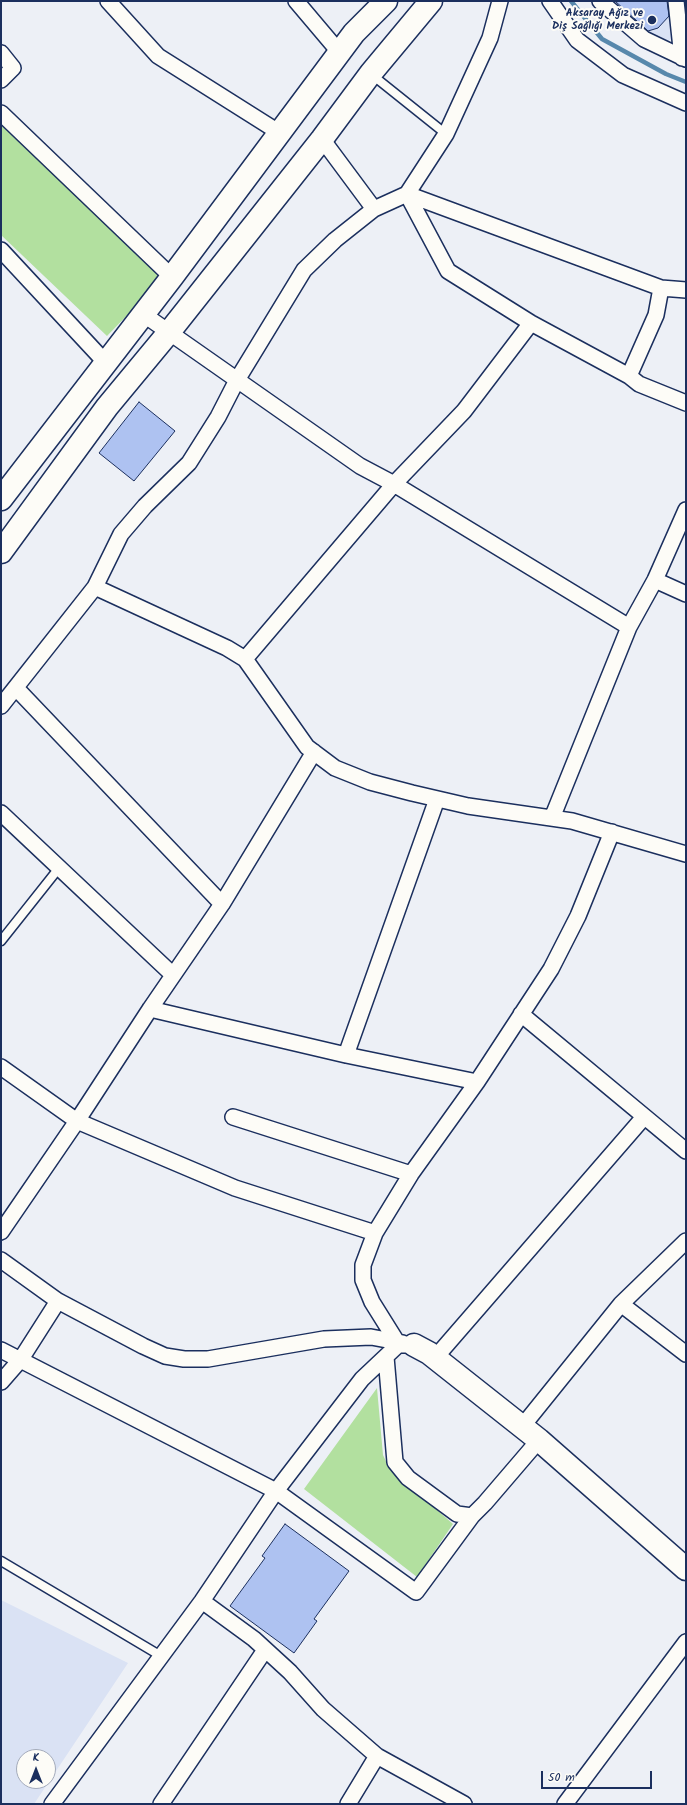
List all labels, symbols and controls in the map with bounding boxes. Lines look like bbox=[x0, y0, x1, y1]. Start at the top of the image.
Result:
place label: Aksaray Ağız ve Diş Sağlığı Merkezi bbox=[552, 7, 643, 33]
marker: Aksaray Ağız ve Diş Sağlığı Merkezi bbox=[646, 14, 658, 26]
north arrow bbox=[16, 1749, 56, 1789]
text: K bbox=[33, 1749, 39, 1767]
scale bar bbox=[543, 1763, 654, 1789]
text: 50 m bbox=[548, 1768, 575, 1787]

